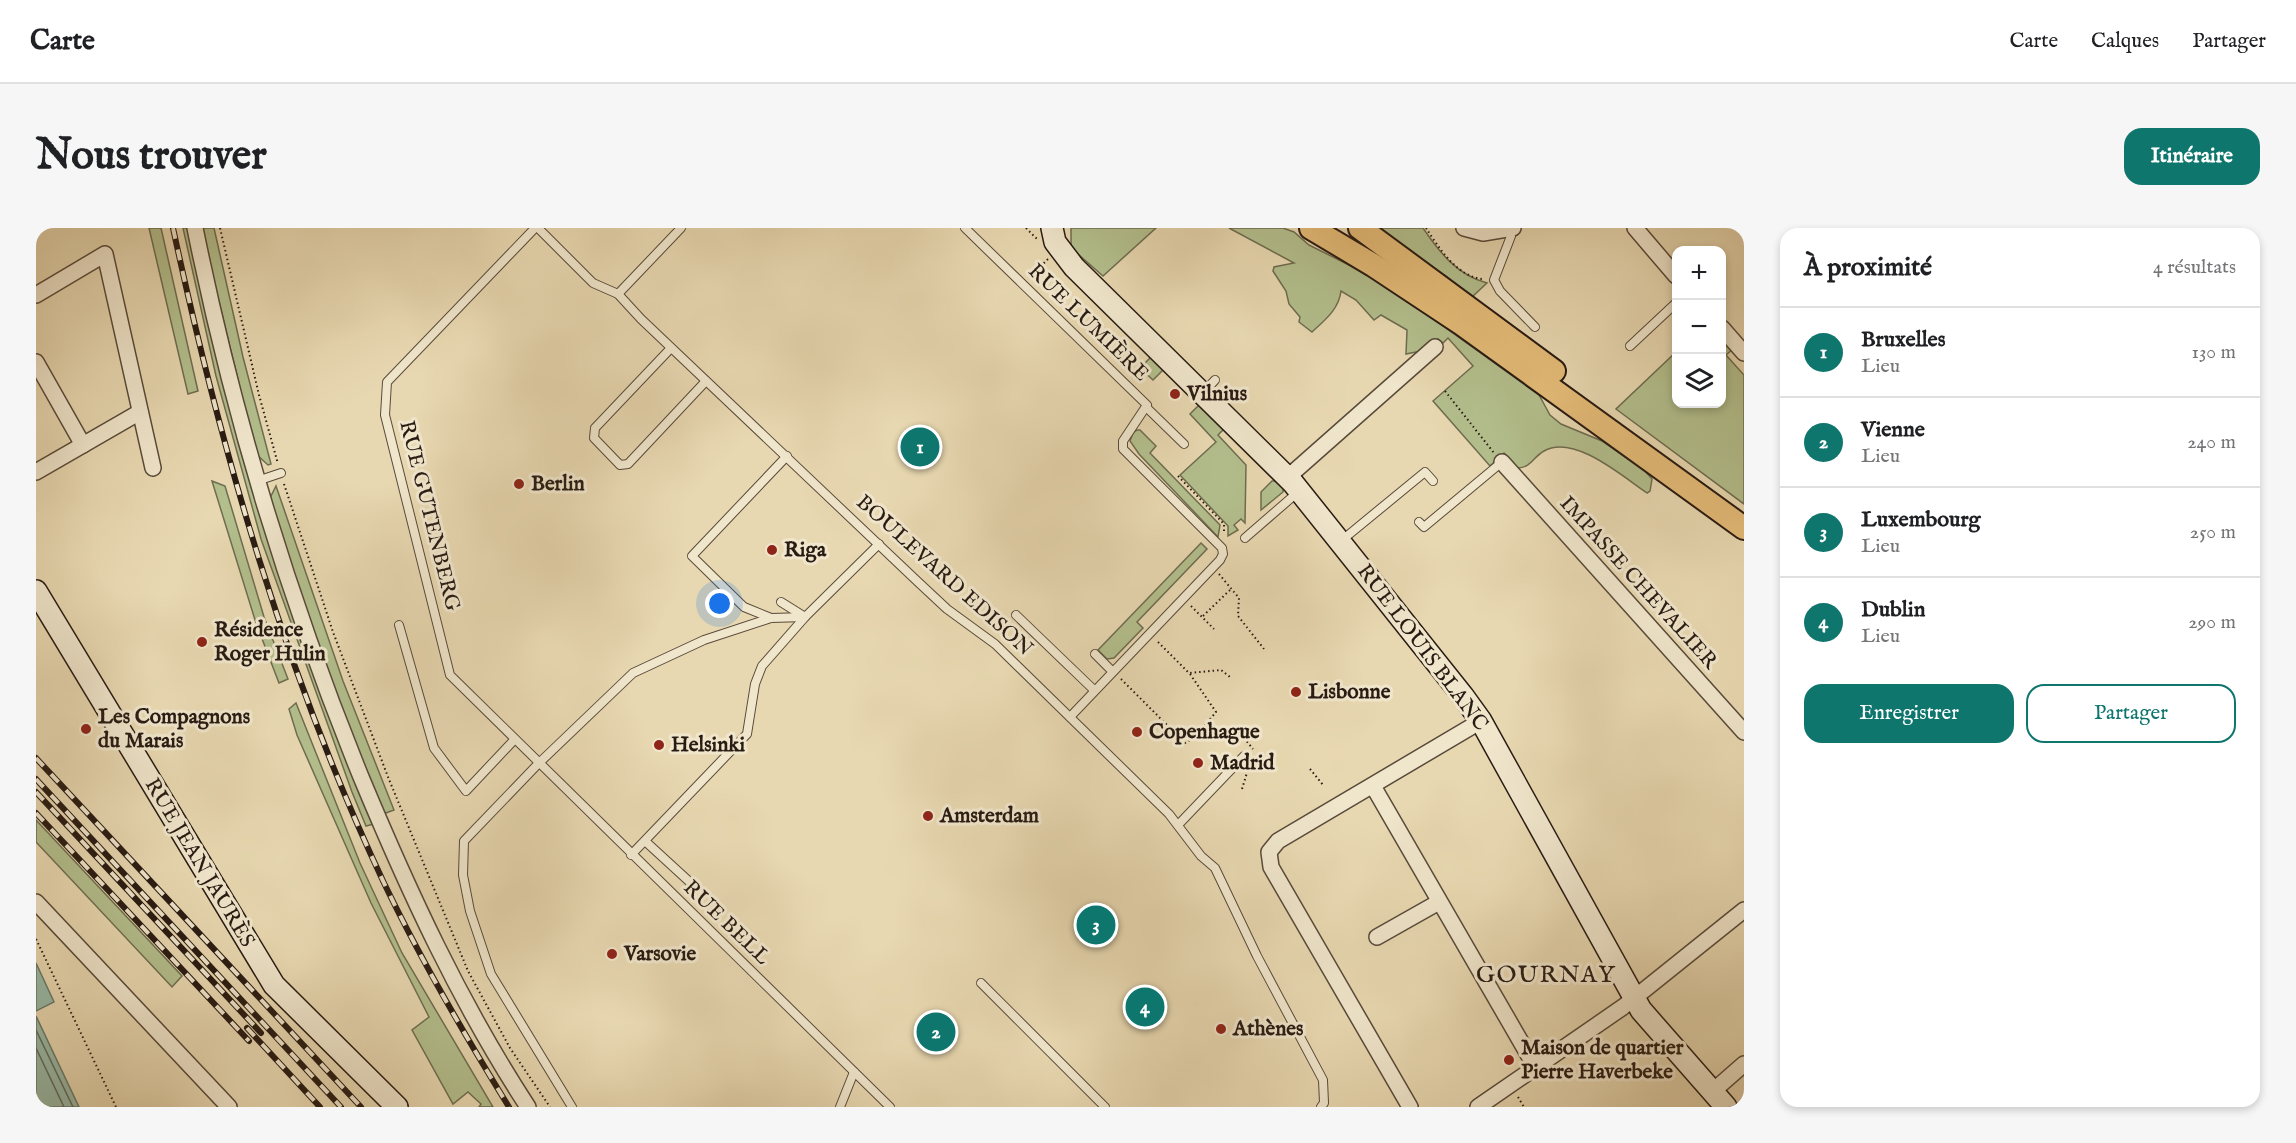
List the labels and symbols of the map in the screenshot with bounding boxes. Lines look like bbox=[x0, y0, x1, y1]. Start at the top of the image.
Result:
street label: RUE LUMIÈRE bbox=[1022, 258, 1155, 388]
place label: Vilnius bbox=[1186, 381, 1247, 408]
marker: Vilnius bbox=[1168, 387, 1182, 401]
street label: RUE GUTENBERG bbox=[392, 418, 466, 614]
pin: 1 bbox=[900, 424, 940, 470]
place label: Berlin bbox=[531, 471, 585, 498]
marker: Berlin bbox=[512, 477, 526, 491]
street label: BOULEVARD EDISON bbox=[850, 489, 1038, 663]
street label: IMPASSE CHEVALIER bbox=[1553, 491, 1724, 676]
place label: Riga bbox=[784, 537, 827, 564]
marker: Riga bbox=[765, 543, 779, 557]
street label: RUE LOUIS BLANC bbox=[1350, 559, 1494, 737]
your location bbox=[705, 589, 734, 618]
place label: Résidence Roger Hulin bbox=[214, 617, 326, 668]
marker: Résidence Roger Hulin bbox=[195, 635, 209, 649]
place label: Lisbonne bbox=[1308, 679, 1391, 706]
marker: Lisbonne bbox=[1289, 685, 1303, 699]
place label: Les Compagnons du Marais bbox=[98, 704, 250, 755]
place label: Copenhague bbox=[1149, 719, 1260, 746]
marker: Les Compagnons du Marais bbox=[79, 722, 93, 736]
marker: Copenhague bbox=[1130, 725, 1144, 739]
place label: Helsinki bbox=[671, 732, 746, 759]
marker: Helsinki bbox=[652, 738, 666, 752]
place label: Madrid bbox=[1210, 750, 1275, 777]
marker: Madrid bbox=[1191, 756, 1205, 770]
street label: RUE JEAN JAURÈS bbox=[138, 773, 261, 952]
place label: Amsterdam bbox=[939, 803, 1040, 830]
marker: Amsterdam bbox=[921, 809, 935, 823]
street label: RUE BELL bbox=[677, 875, 775, 971]
pin: 3 bbox=[1076, 902, 1116, 948]
place label: Varsovie bbox=[623, 941, 697, 968]
marker: Varsovie bbox=[605, 947, 619, 961]
district label: GOURNAY bbox=[1476, 960, 1616, 991]
pin: 4 bbox=[1126, 984, 1164, 1030]
pin: 2 bbox=[916, 1010, 956, 1054]
place label: Athènes bbox=[1232, 1016, 1303, 1043]
marker: Athènes bbox=[1214, 1022, 1228, 1036]
place label: Maison de quartier Pierre Haverbeke bbox=[1521, 1035, 1684, 1086]
marker: Maison de quartier Pierre Haverbeke bbox=[1502, 1053, 1516, 1067]

